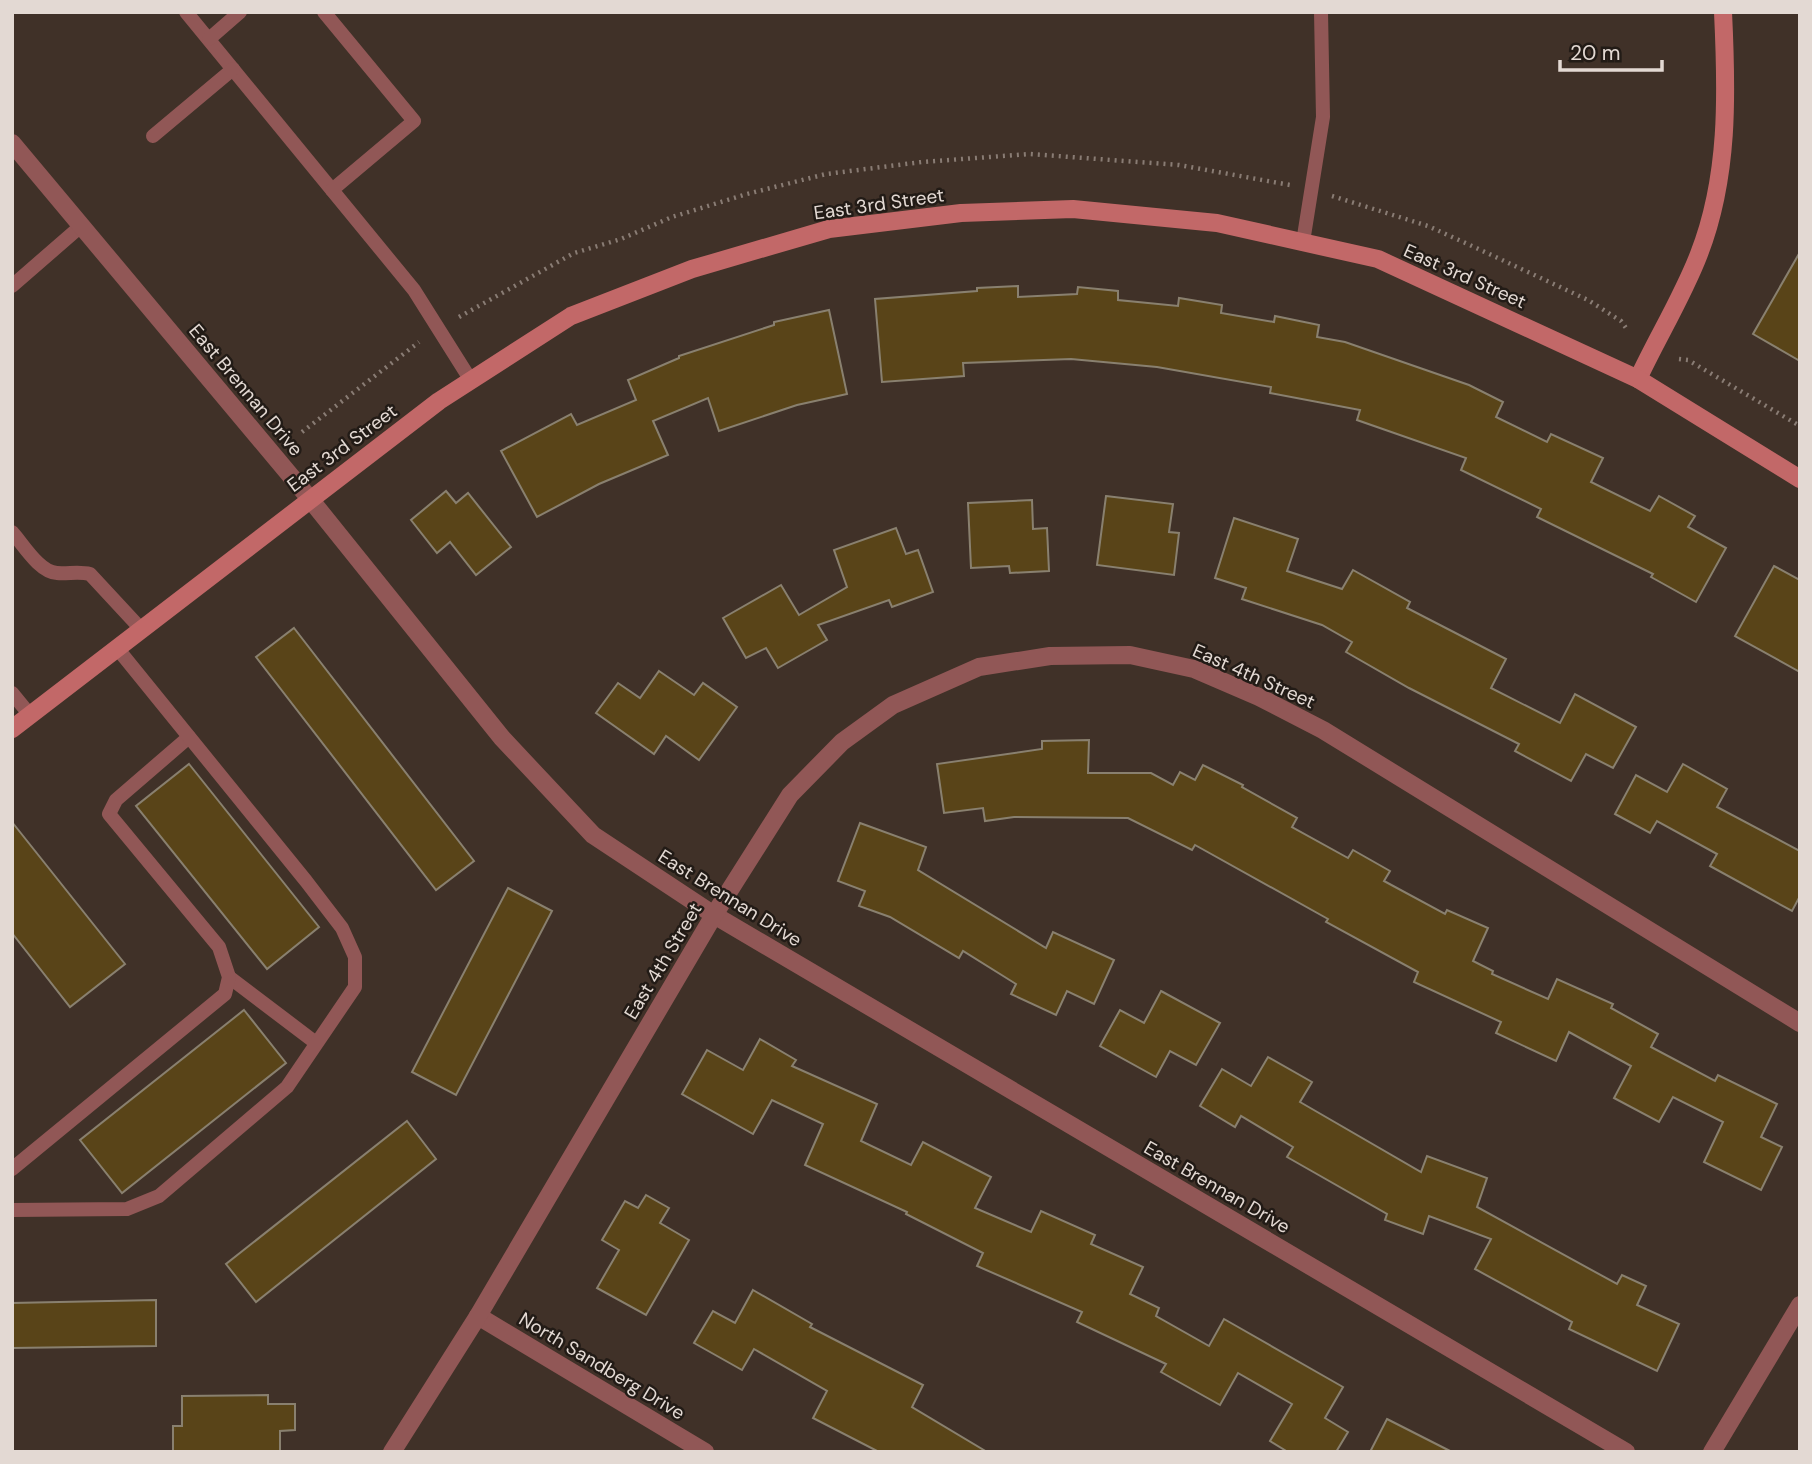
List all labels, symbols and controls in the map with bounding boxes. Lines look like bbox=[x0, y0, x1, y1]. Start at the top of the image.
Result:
scale bar bbox=[1560, 28, 1661, 72]
text: 20 m bbox=[1570, 39, 1621, 67]
street label: East 3rd Street bbox=[812, 182, 946, 226]
street label: East 3rd Street bbox=[1400, 238, 1530, 314]
street label: East Brennan Drive bbox=[183, 319, 309, 461]
street label: East 3rd Street bbox=[282, 398, 402, 498]
street label: East 4th Street bbox=[1189, 638, 1319, 714]
street label: East Brennan Drive bbox=[654, 844, 806, 952]
street label: East 4th Street bbox=[618, 898, 708, 1024]
street label: East Brennan Drive bbox=[1139, 1135, 1295, 1239]
street label: North Sandberg Drive bbox=[514, 1307, 690, 1425]

